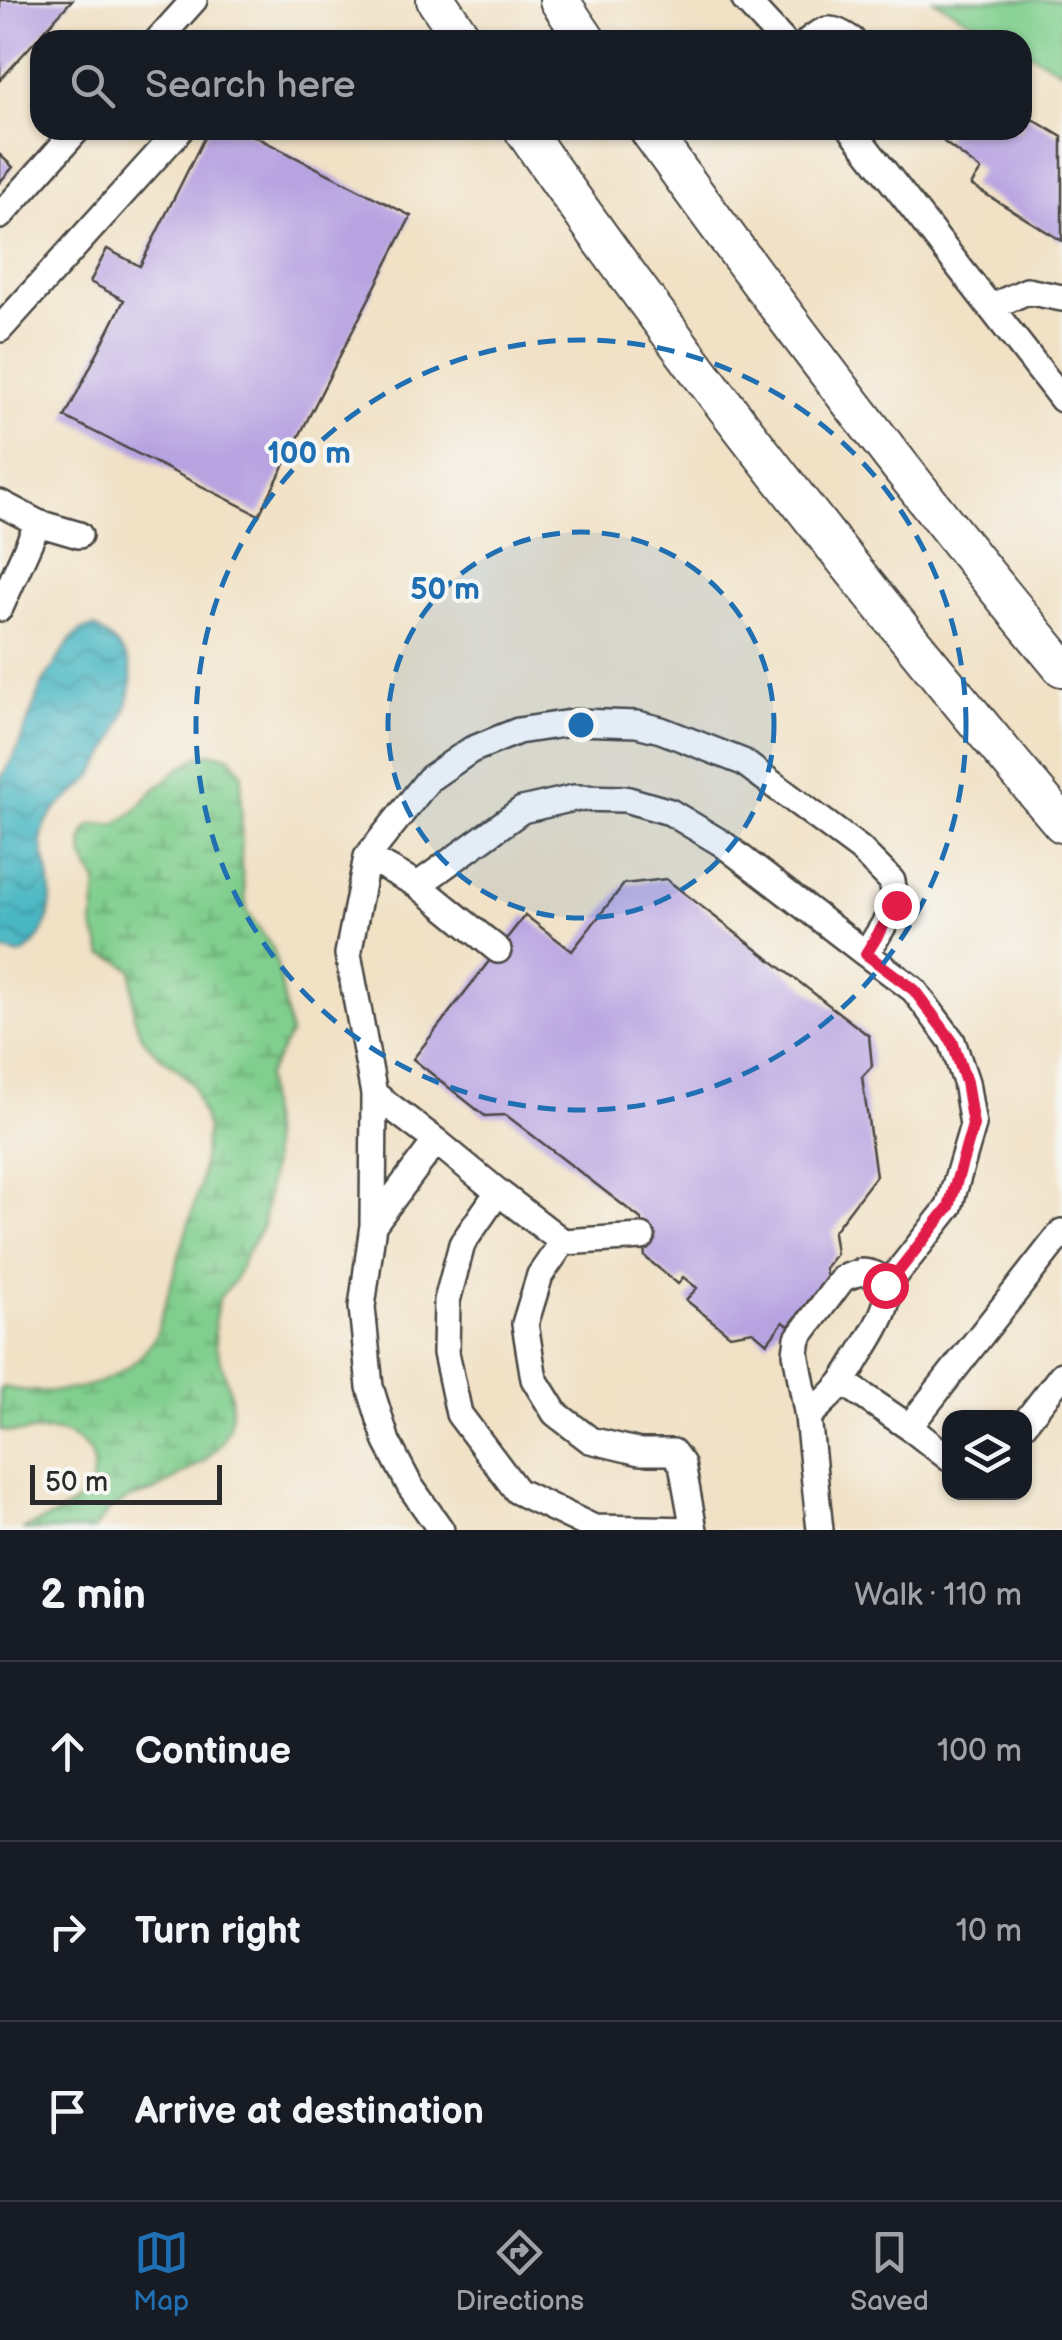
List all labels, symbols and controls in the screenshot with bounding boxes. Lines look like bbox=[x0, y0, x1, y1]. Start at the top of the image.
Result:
search box bbox=[30, 30, 1032, 140]
icon: search bbox=[65, 58, 120, 113]
text: Search here bbox=[145, 63, 356, 108]
text: 100 m bbox=[267, 436, 351, 472]
text: 50 m bbox=[410, 572, 480, 608]
centre of rings bbox=[563, 707, 599, 743]
route end bbox=[874, 883, 920, 929]
route start bbox=[863, 1263, 909, 1309]
map controls bbox=[942, 1410, 1032, 1500]
button: layers bbox=[942, 1410, 1032, 1500]
scale bar bbox=[30, 1460, 222, 1504]
text: 50 m bbox=[45, 1466, 108, 1499]
text: 2 min bbox=[40, 1570, 146, 1621]
text: Walk · 110 m bbox=[854, 1576, 1022, 1615]
icon: ahead bbox=[40, 1724, 95, 1779]
text: Continue bbox=[135, 1729, 291, 1774]
text: 100 m bbox=[937, 1732, 1022, 1771]
icon: right bbox=[40, 1904, 95, 1959]
text: Turn right bbox=[135, 1909, 300, 1954]
text: 10 m bbox=[956, 1912, 1022, 1951]
icon: arrive bbox=[40, 2084, 95, 2139]
text: Arrive at destination bbox=[135, 2089, 484, 2134]
tab: Map bbox=[133, 2225, 189, 2318]
tab: Directions bbox=[455, 2225, 584, 2318]
tab: Saved bbox=[850, 2225, 929, 2318]

